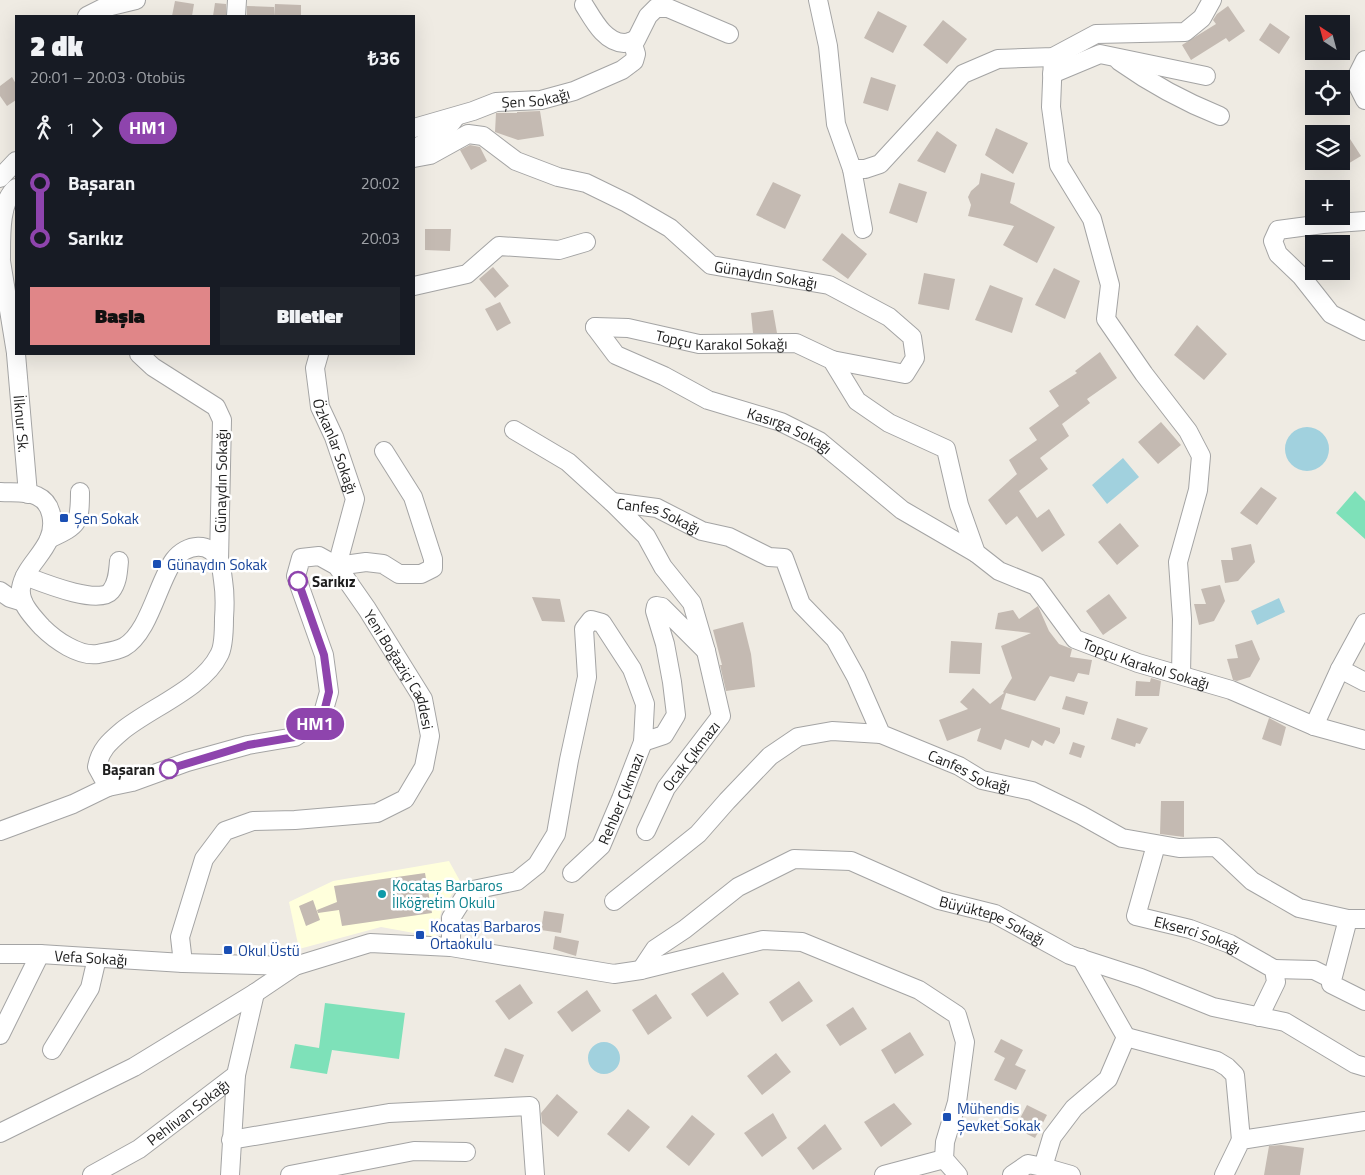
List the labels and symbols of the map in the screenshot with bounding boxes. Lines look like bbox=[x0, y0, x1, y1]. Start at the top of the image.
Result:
north arrow bbox=[1305, 15, 1350, 60]
street label: Şen Sokağı bbox=[501, 81, 572, 113]
street label: Günaydın Sokağı bbox=[713, 254, 819, 294]
street label: Topçu Karakol Sokağı bbox=[654, 323, 788, 356]
street label: İlknur Sk. bbox=[8, 394, 36, 453]
street label: Özkanlar Sokağı bbox=[308, 397, 364, 497]
street label: Kasırga Sokağı bbox=[745, 401, 838, 459]
street label: Günaydın Sokağı bbox=[209, 429, 233, 533]
street label: Canfes Sokağı bbox=[615, 491, 705, 540]
place label: Şen Sokak bbox=[74, 507, 139, 530]
marker: Şen Sokak bbox=[58, 512, 70, 524]
place label: Günaydın Sokak bbox=[167, 553, 267, 576]
marker: Günaydın Sokak bbox=[151, 558, 163, 570]
place label: Sarıkız bbox=[312, 570, 356, 593]
marker: Sarıkız bbox=[288, 571, 308, 591]
street label: Yeni Boğaziçi Caddesi bbox=[358, 605, 440, 731]
street label: Topçu Karakol Sokağı bbox=[1080, 632, 1213, 695]
line badge: HM1 bbox=[286, 708, 344, 740]
street label: Ocak Çıkmazı bbox=[656, 716, 725, 796]
street label: Canfes Sokağı bbox=[925, 743, 1013, 797]
street label: Rehber Çıkmazı bbox=[591, 749, 649, 848]
place label: Başaran bbox=[102, 758, 155, 781]
marker: Başaran bbox=[159, 759, 179, 779]
place label: Kocataş Barbaros İlköğretim Okulu bbox=[392, 874, 503, 914]
marker: Kocataş Barbaros İlköğretim Okulu bbox=[376, 888, 388, 900]
street label: Büyüktepe Sokağı bbox=[937, 889, 1050, 951]
street label: Ekserci Sokağı bbox=[1152, 909, 1245, 959]
place label: Kocataş Barbaros Ortaokulu bbox=[430, 915, 541, 955]
marker: Kocataş Barbaros Ortaokulu bbox=[414, 929, 426, 941]
place label: Okul Üstü bbox=[238, 939, 300, 962]
street label: Vefa Sokağı bbox=[54, 943, 128, 971]
marker: Okul Üstü bbox=[222, 944, 234, 956]
street label: Pehlivan Sokağı bbox=[141, 1073, 234, 1151]
place label: Mühendis Şevket Sokak bbox=[957, 1097, 1041, 1137]
marker: Mühendis Şevket Sokak bbox=[941, 1111, 953, 1123]

